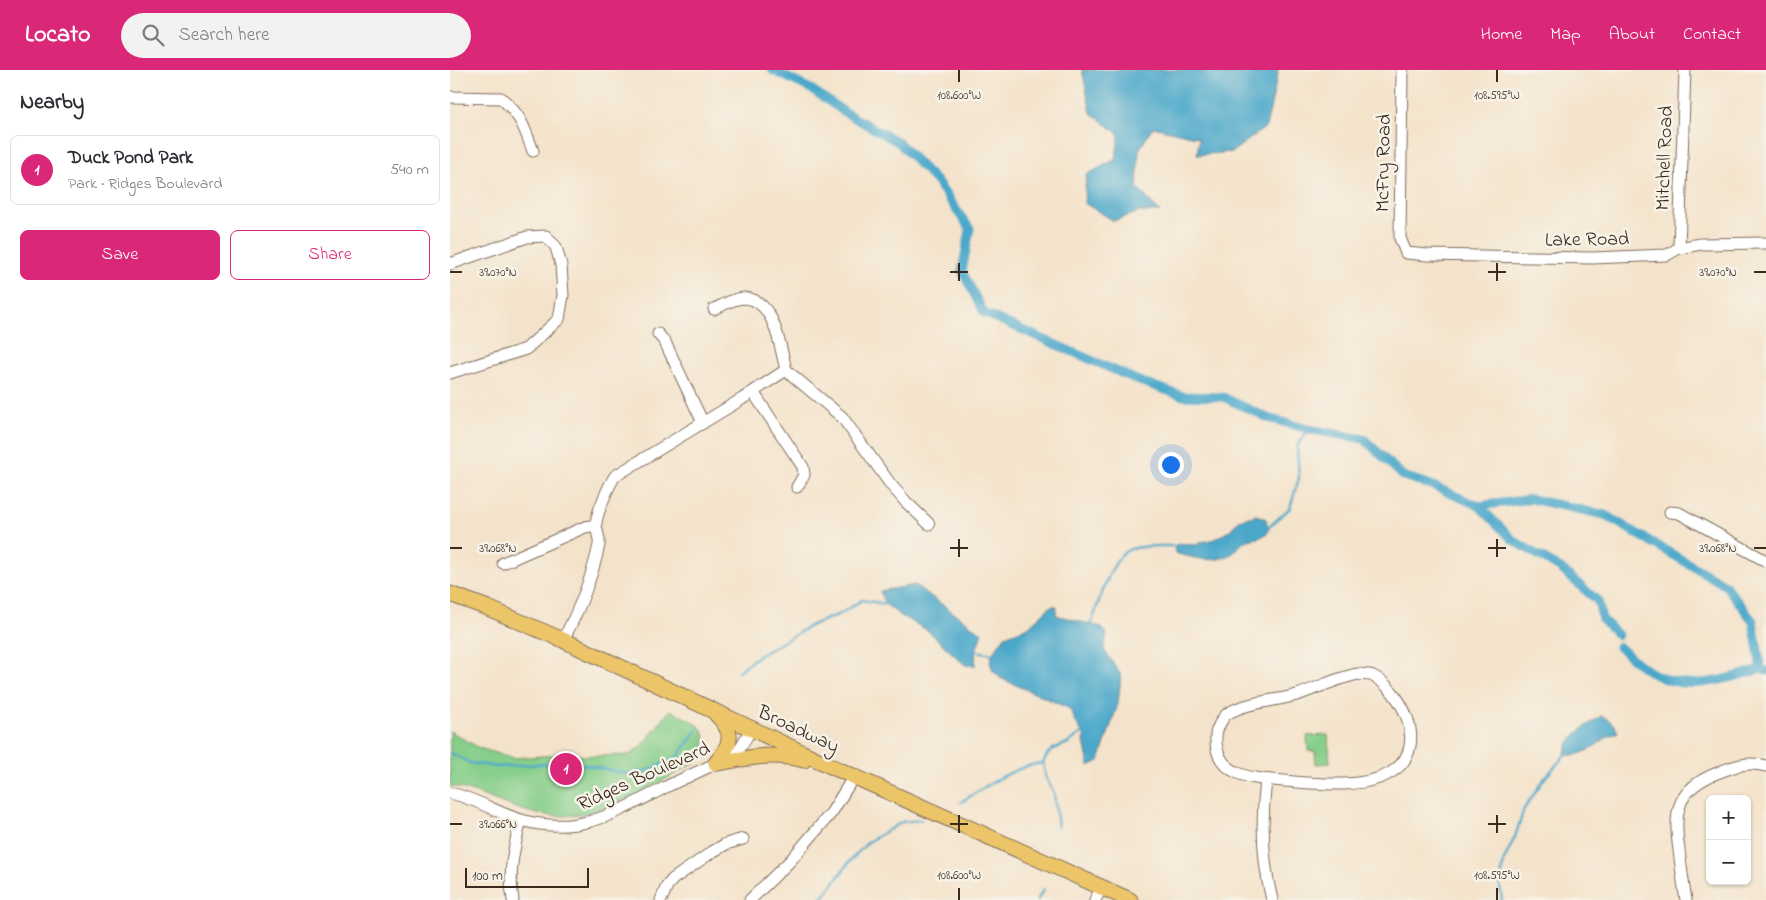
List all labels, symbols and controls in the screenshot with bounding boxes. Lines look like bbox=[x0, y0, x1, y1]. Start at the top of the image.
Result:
search box bbox=[121, 13, 471, 58]
text: Locato bbox=[25, 18, 91, 53]
icon: search bbox=[139, 21, 167, 49]
text: Search here bbox=[179, 22, 270, 49]
text: Home bbox=[1481, 22, 1522, 48]
text: Map bbox=[1550, 22, 1581, 48]
text: About bbox=[1609, 22, 1655, 48]
text: Contact bbox=[1683, 22, 1741, 48]
text: 108.600°W bbox=[937, 87, 981, 105]
text: 108.595°W bbox=[1474, 87, 1520, 105]
text: Nearby bbox=[20, 88, 84, 118]
street label: Mitchell Road bbox=[1649, 105, 1682, 211]
street label: McFry Road bbox=[1369, 114, 1400, 212]
text: Duck Pond Park bbox=[68, 145, 193, 172]
text: 1 bbox=[34, 158, 40, 182]
text: 540 m bbox=[390, 158, 429, 182]
text: Park · Ridges Boulevard bbox=[68, 172, 222, 196]
street label: Lake Road bbox=[1545, 225, 1630, 256]
button: Save bbox=[20, 230, 220, 280]
button: Share bbox=[230, 230, 430, 280]
text: 39.070°N bbox=[479, 264, 517, 282]
text: 39.070°N bbox=[1699, 264, 1737, 282]
your location bbox=[1158, 452, 1184, 478]
text: 39.068°N bbox=[479, 540, 517, 558]
text: 39.068°N bbox=[1699, 540, 1737, 558]
street label: Broadway bbox=[751, 698, 844, 762]
street label: Ridges Boulevard bbox=[573, 735, 715, 820]
pin: 1 bbox=[550, 750, 582, 788]
map controls bbox=[1706, 795, 1751, 885]
button: + bbox=[1706, 795, 1751, 840]
text: 39.066°N bbox=[479, 816, 517, 834]
button: − bbox=[1706, 840, 1751, 885]
scale bar bbox=[465, 865, 589, 888]
text: 100 m bbox=[472, 866, 503, 887]
text: 108.600°W bbox=[937, 867, 981, 885]
text: 108.595°W bbox=[1474, 867, 1520, 885]

